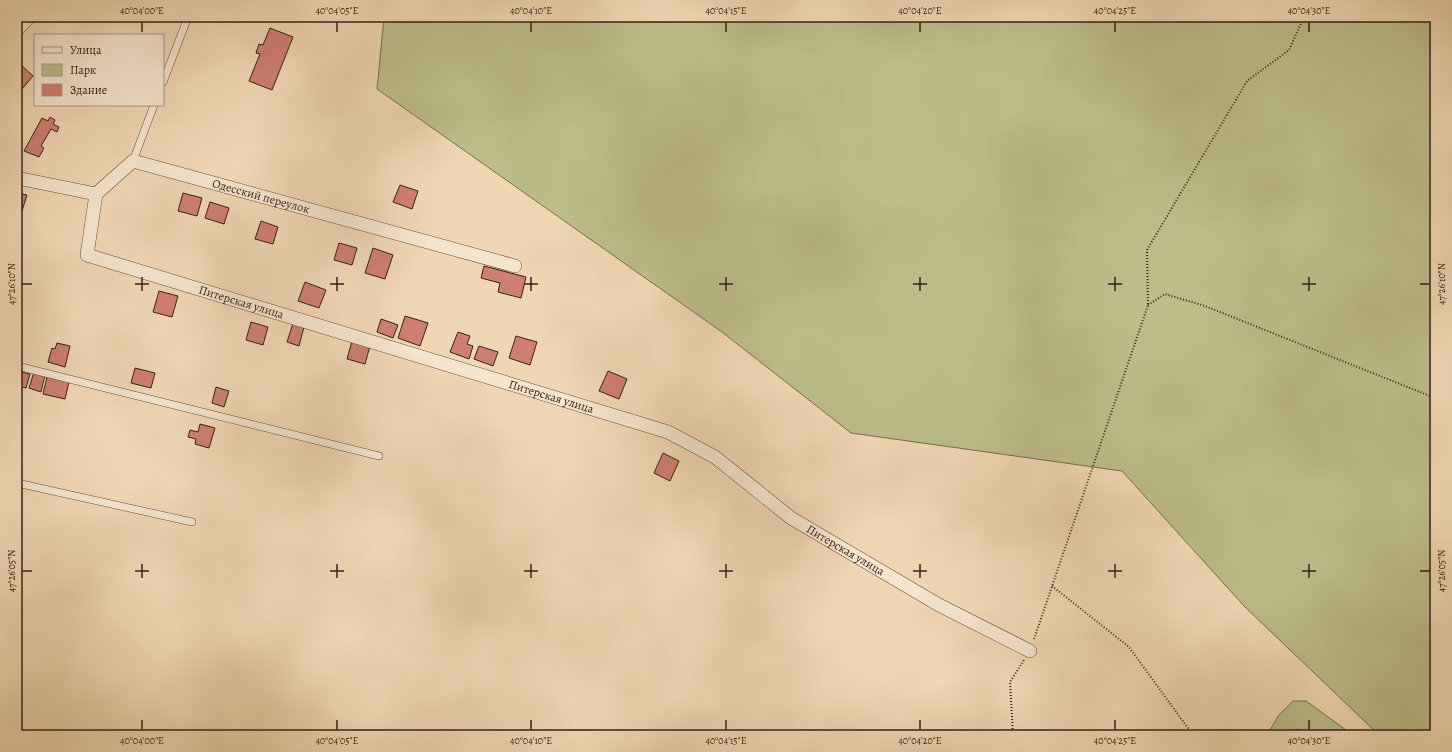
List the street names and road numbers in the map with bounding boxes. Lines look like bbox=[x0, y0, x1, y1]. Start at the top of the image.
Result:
street label: Одесский переулок bbox=[211, 175, 312, 217]
street label: Питерская улица bbox=[197, 282, 286, 323]
street label: Питерская улица bbox=[507, 376, 596, 417]
street label: Питерская улица bbox=[803, 521, 888, 580]

